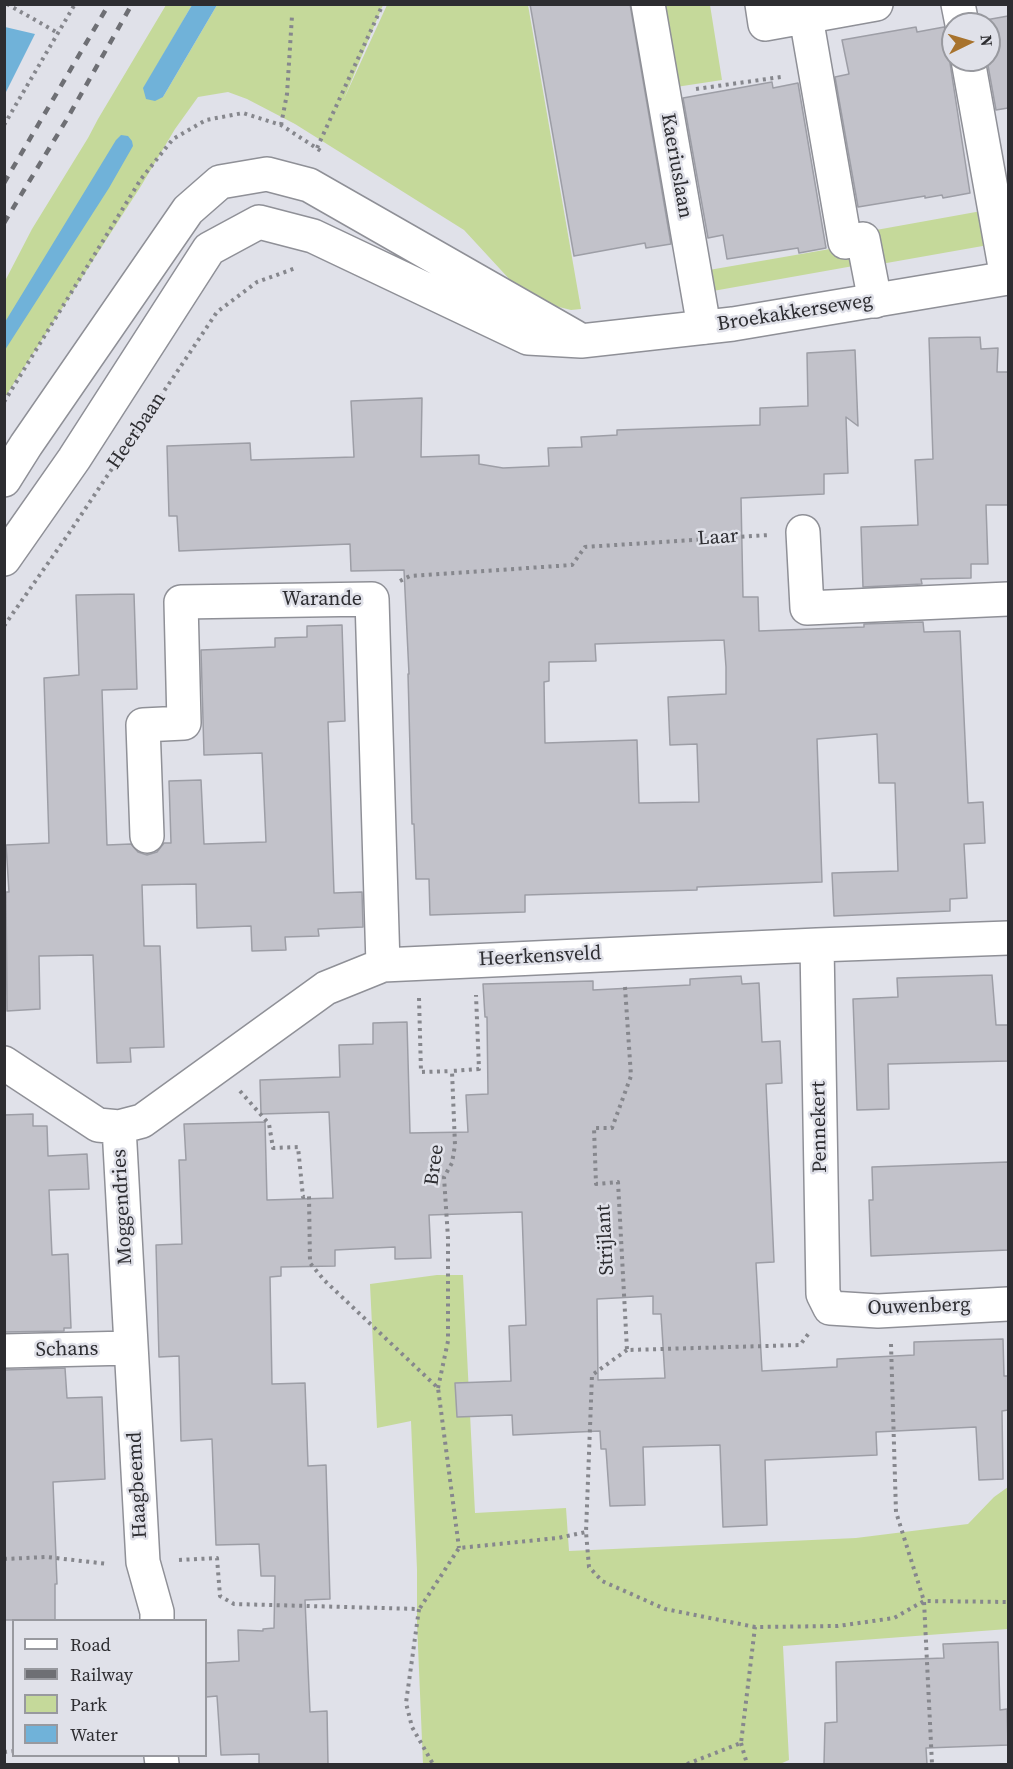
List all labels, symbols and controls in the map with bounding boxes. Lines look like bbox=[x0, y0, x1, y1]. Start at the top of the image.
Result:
north arrow bbox=[941, 12, 1001, 72]
text: N bbox=[975, 34, 998, 47]
street label: Kaeriuslaan bbox=[655, 112, 697, 220]
street label: Broekakkerseweg bbox=[716, 289, 874, 337]
street label: Heerbaan bbox=[102, 388, 172, 474]
street label: Laar bbox=[697, 525, 739, 551]
street label: Warande bbox=[282, 588, 362, 612]
street label: Heerkensveld bbox=[478, 942, 602, 972]
street label: Pennekert bbox=[807, 1081, 833, 1173]
street label: Bree bbox=[420, 1143, 450, 1187]
street label: Moggendries bbox=[108, 1149, 138, 1265]
street label: Strijlant bbox=[592, 1204, 620, 1276]
street label: Ouwenberg bbox=[867, 1293, 971, 1321]
street label: Schans bbox=[35, 1337, 99, 1363]
street label: Haagbeemd bbox=[123, 1431, 153, 1539]
legend bbox=[12, 1619, 207, 1757]
text: Road bbox=[70, 1632, 111, 1657]
text: Railway bbox=[70, 1662, 133, 1687]
text: Park bbox=[70, 1692, 107, 1717]
text: Water bbox=[70, 1722, 118, 1747]

